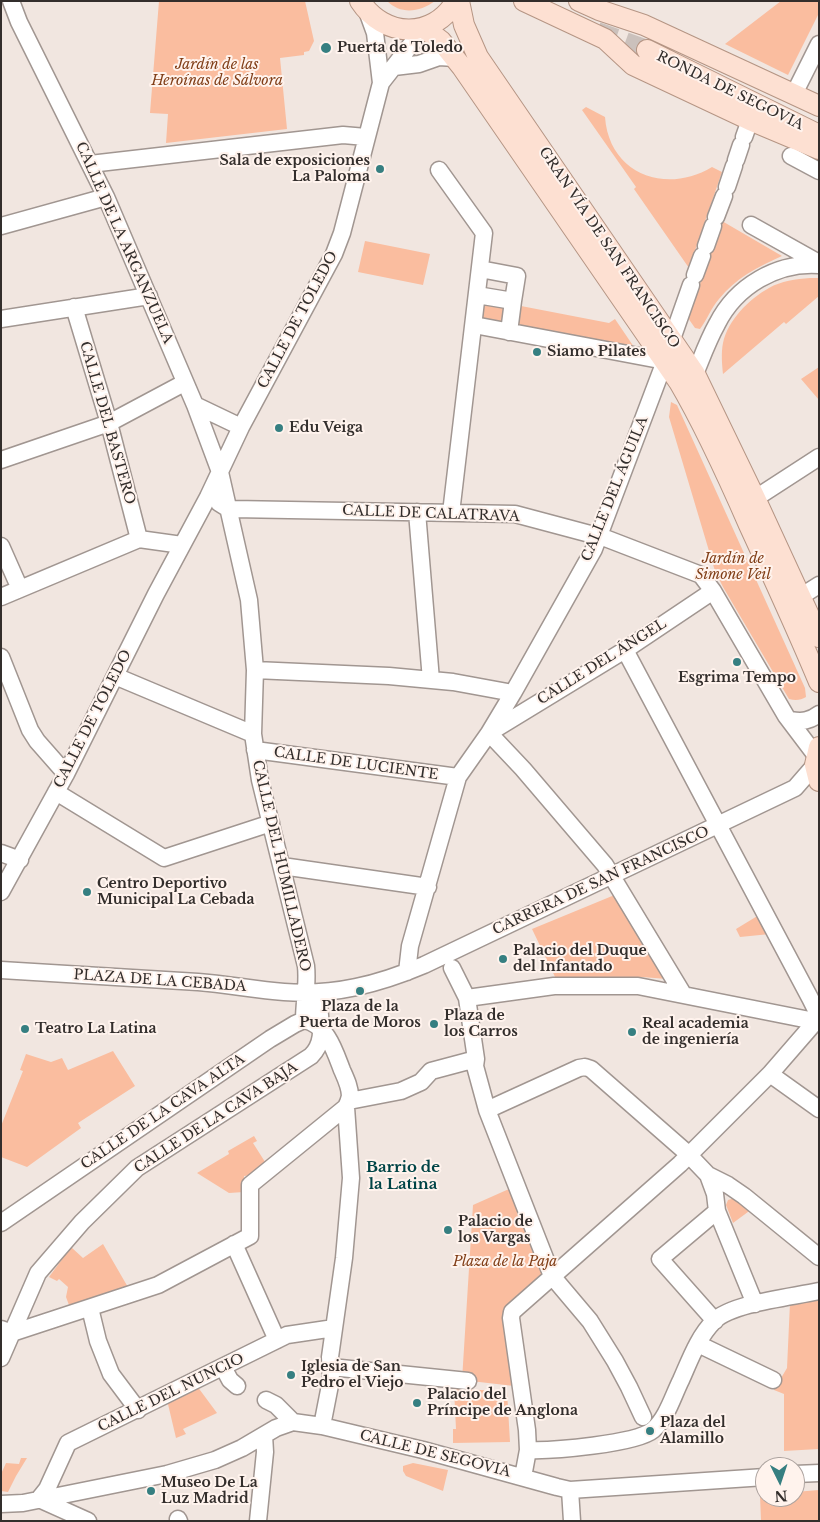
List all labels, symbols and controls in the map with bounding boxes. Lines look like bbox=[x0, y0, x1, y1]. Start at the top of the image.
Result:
place label: Puerta de Toledo bbox=[337, 40, 463, 56]
marker: Puerta de Toledo bbox=[319, 41, 333, 55]
street label: RONDA DE SEGOVIA bbox=[654, 48, 806, 134]
park label: Jardín de las Heroínas de Sálvora bbox=[151, 57, 283, 90]
street label: CALLE DE LA ARGANZUELA bbox=[72, 140, 176, 346]
street label: GRAN VÍA DE SAN FRANCISCO bbox=[535, 144, 683, 352]
place label: Sala de exposiciones La Paloma bbox=[220, 153, 370, 186]
marker: Sala de exposiciones La Paloma bbox=[374, 163, 386, 175]
street label: CALLE DE TOLEDO bbox=[255, 248, 341, 392]
street label: CALLE DEL BASTERO bbox=[76, 340, 138, 506]
place label: Siamo Pilates bbox=[547, 344, 646, 360]
marker: Siamo Pilates bbox=[531, 346, 543, 358]
street label: CALLE DEL ÁGUILA bbox=[578, 414, 652, 564]
place label: Edu Veiga bbox=[289, 420, 363, 436]
marker: Edu Veiga bbox=[273, 422, 285, 434]
street label: CALLE DE CALATRAVA bbox=[342, 503, 520, 525]
park label: Jardín de Simone Veil bbox=[695, 551, 771, 584]
street label: CALLE DEL ÁNGEL bbox=[534, 615, 670, 709]
street label: CALLE DE TOLEDO bbox=[51, 647, 135, 791]
marker: Esgrima Tempo bbox=[731, 656, 743, 668]
place label: Esgrima Tempo bbox=[678, 670, 796, 686]
street label: CALLE DE LUCIENTE bbox=[273, 744, 439, 784]
street label: CALLE DEL HUMILLADERO bbox=[248, 759, 314, 973]
street label: CARRERA DE SAN FRANCISCO bbox=[490, 823, 712, 939]
place label: Centro Deportivo Municipal La Cebada bbox=[97, 876, 255, 909]
marker: Centro Deportivo Municipal La Cebada bbox=[81, 886, 93, 898]
place label: Palacio del Duque del Infantado bbox=[513, 943, 647, 976]
marker: Palacio del Duque del Infantado bbox=[497, 953, 509, 965]
street label: PLAZA DE LA CEBADA bbox=[73, 967, 247, 995]
marker: Plaza de la Puerta de Moros bbox=[354, 985, 366, 997]
place label: Plaza de la Puerta de Moros bbox=[299, 999, 421, 1032]
place label: Plaza de los Carros bbox=[444, 1008, 518, 1040]
place label: Real academia de ingeniería bbox=[642, 1016, 749, 1048]
marker: Plaza de los Carros bbox=[428, 1018, 440, 1030]
place label: Teatro La Latina bbox=[35, 1021, 156, 1037]
marker: Teatro La Latina bbox=[19, 1023, 31, 1035]
marker: Real academia de ingeniería bbox=[626, 1026, 638, 1038]
street label: CALLE DE LA CAVA ALTA bbox=[78, 1051, 248, 1173]
street label: CALLE DE LA CAVA BAJA bbox=[131, 1059, 301, 1177]
district label: Barrio de la Latina bbox=[366, 1159, 440, 1194]
place label: Palacio de los Vargas bbox=[458, 1214, 533, 1246]
marker: Palacio de los Vargas bbox=[442, 1224, 454, 1236]
park label: Plaza de la Paja bbox=[453, 1254, 557, 1270]
street label: CALLE DEL NUNCIO bbox=[95, 1350, 247, 1436]
place label: Iglesia de San Pedro el Viejo bbox=[301, 1359, 404, 1391]
marker: Iglesia de San Pedro el Viejo bbox=[285, 1369, 297, 1381]
place label: Palacio del Príncipe de Anglona bbox=[427, 1387, 578, 1420]
marker: Palacio del Príncipe de Anglona bbox=[411, 1397, 423, 1409]
place label: Plaza del Alamillo bbox=[660, 1415, 726, 1448]
marker: Plaza del Alamillo bbox=[644, 1425, 656, 1437]
street label: CALLE DE SEGOVIA bbox=[358, 1427, 512, 1481]
north arrow bbox=[755, 1457, 805, 1507]
place label: Museo De La Luz Madrid bbox=[161, 1475, 258, 1508]
marker: Museo De La Luz Madrid bbox=[145, 1485, 157, 1497]
text: N bbox=[774, 1487, 788, 1505]

